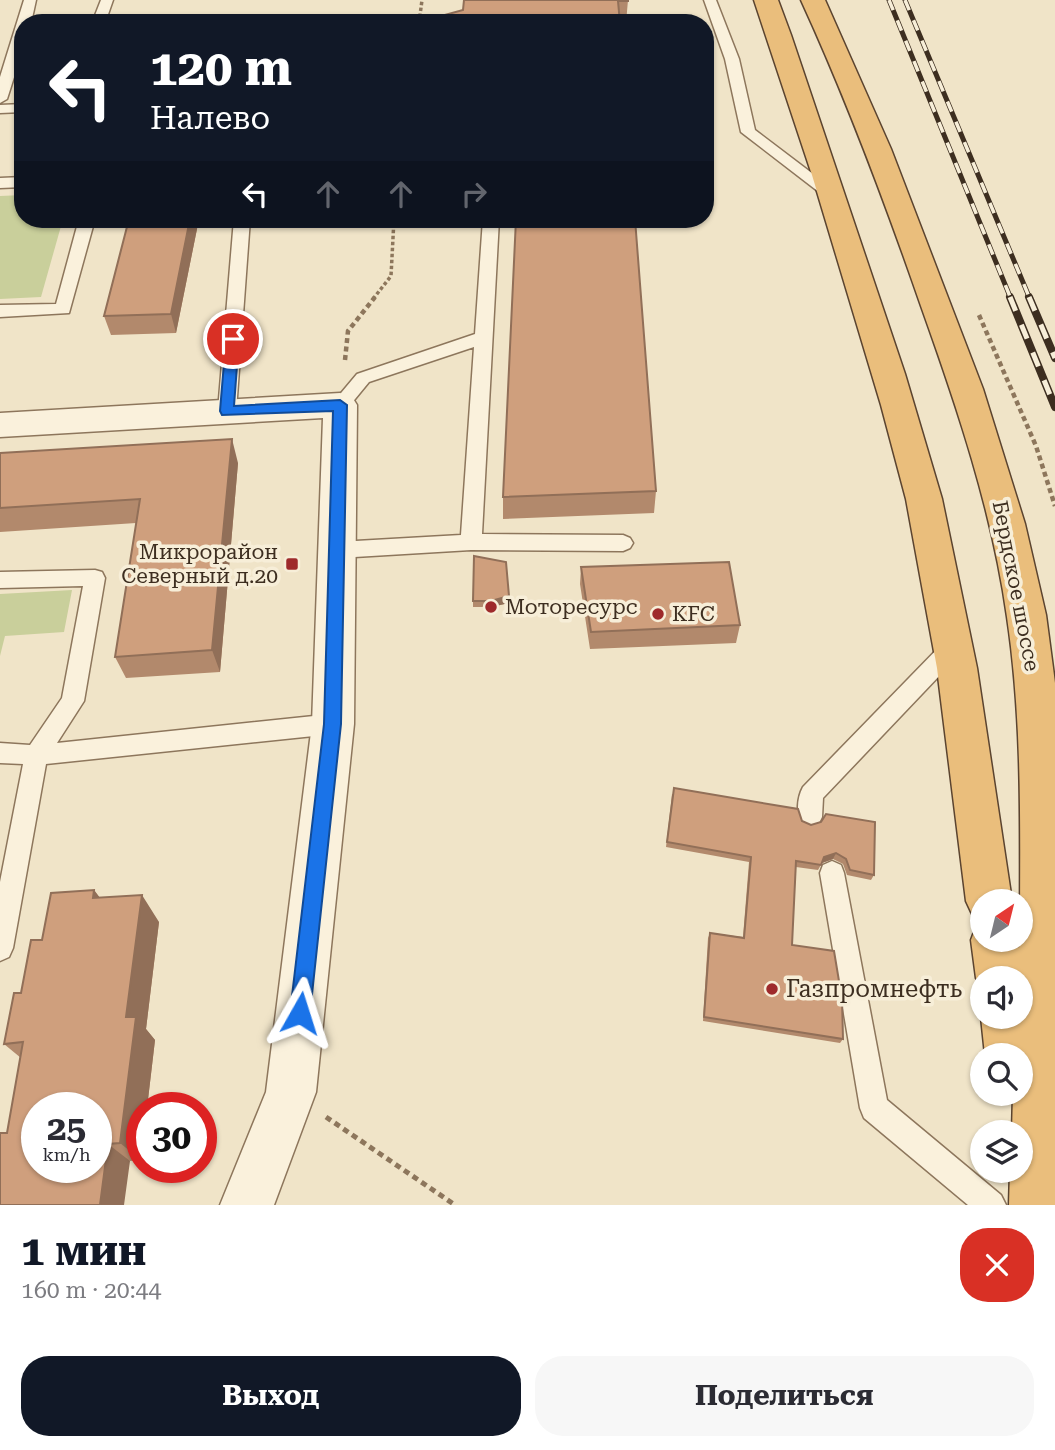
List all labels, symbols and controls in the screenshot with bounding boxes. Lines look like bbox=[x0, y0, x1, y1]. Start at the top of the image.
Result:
text: 120 m bbox=[150, 40, 292, 97]
icon: left bbox=[35, 42, 126, 133]
text: Налево bbox=[150, 99, 270, 137]
icon: left bbox=[236, 175, 274, 213]
icon: ahead bbox=[309, 175, 347, 213]
icon: ahead bbox=[382, 175, 420, 213]
icon: right bbox=[455, 175, 493, 213]
pin bbox=[203, 309, 263, 369]
icon: arrive bbox=[214, 320, 252, 358]
street label: Бердское шоссе bbox=[988, 499, 1044, 673]
place label: Микрорайон Северный д.20 bbox=[121, 540, 278, 588]
marker: Микрорайон Северный д.20 bbox=[284, 556, 300, 572]
place label: Моторесурс bbox=[505, 595, 638, 619]
marker: Моторесурс bbox=[483, 599, 499, 615]
place label: KFC bbox=[672, 602, 715, 626]
marker: KFC bbox=[650, 606, 666, 622]
north arrow bbox=[970, 889, 1032, 952]
map controls bbox=[970, 889, 1033, 1183]
button: sound bbox=[970, 966, 1033, 1029]
place label: Газпромнефть bbox=[786, 975, 963, 1003]
position arrow bbox=[263, 976, 337, 1050]
marker: Газпромнефть bbox=[764, 981, 780, 997]
button: search bbox=[970, 1043, 1033, 1106]
speed limit sign: 30 bbox=[126, 1092, 217, 1183]
text: 25 bbox=[47, 1108, 86, 1149]
button: layers bbox=[970, 1120, 1033, 1183]
text: km/h bbox=[42, 1144, 91, 1165]
text: 1 мин bbox=[21, 1226, 146, 1275]
button: close bbox=[960, 1228, 1034, 1302]
text: 160 m · 20:44 bbox=[21, 1277, 161, 1304]
button: Выход bbox=[21, 1356, 521, 1436]
button: Поделиться bbox=[535, 1356, 1034, 1436]

